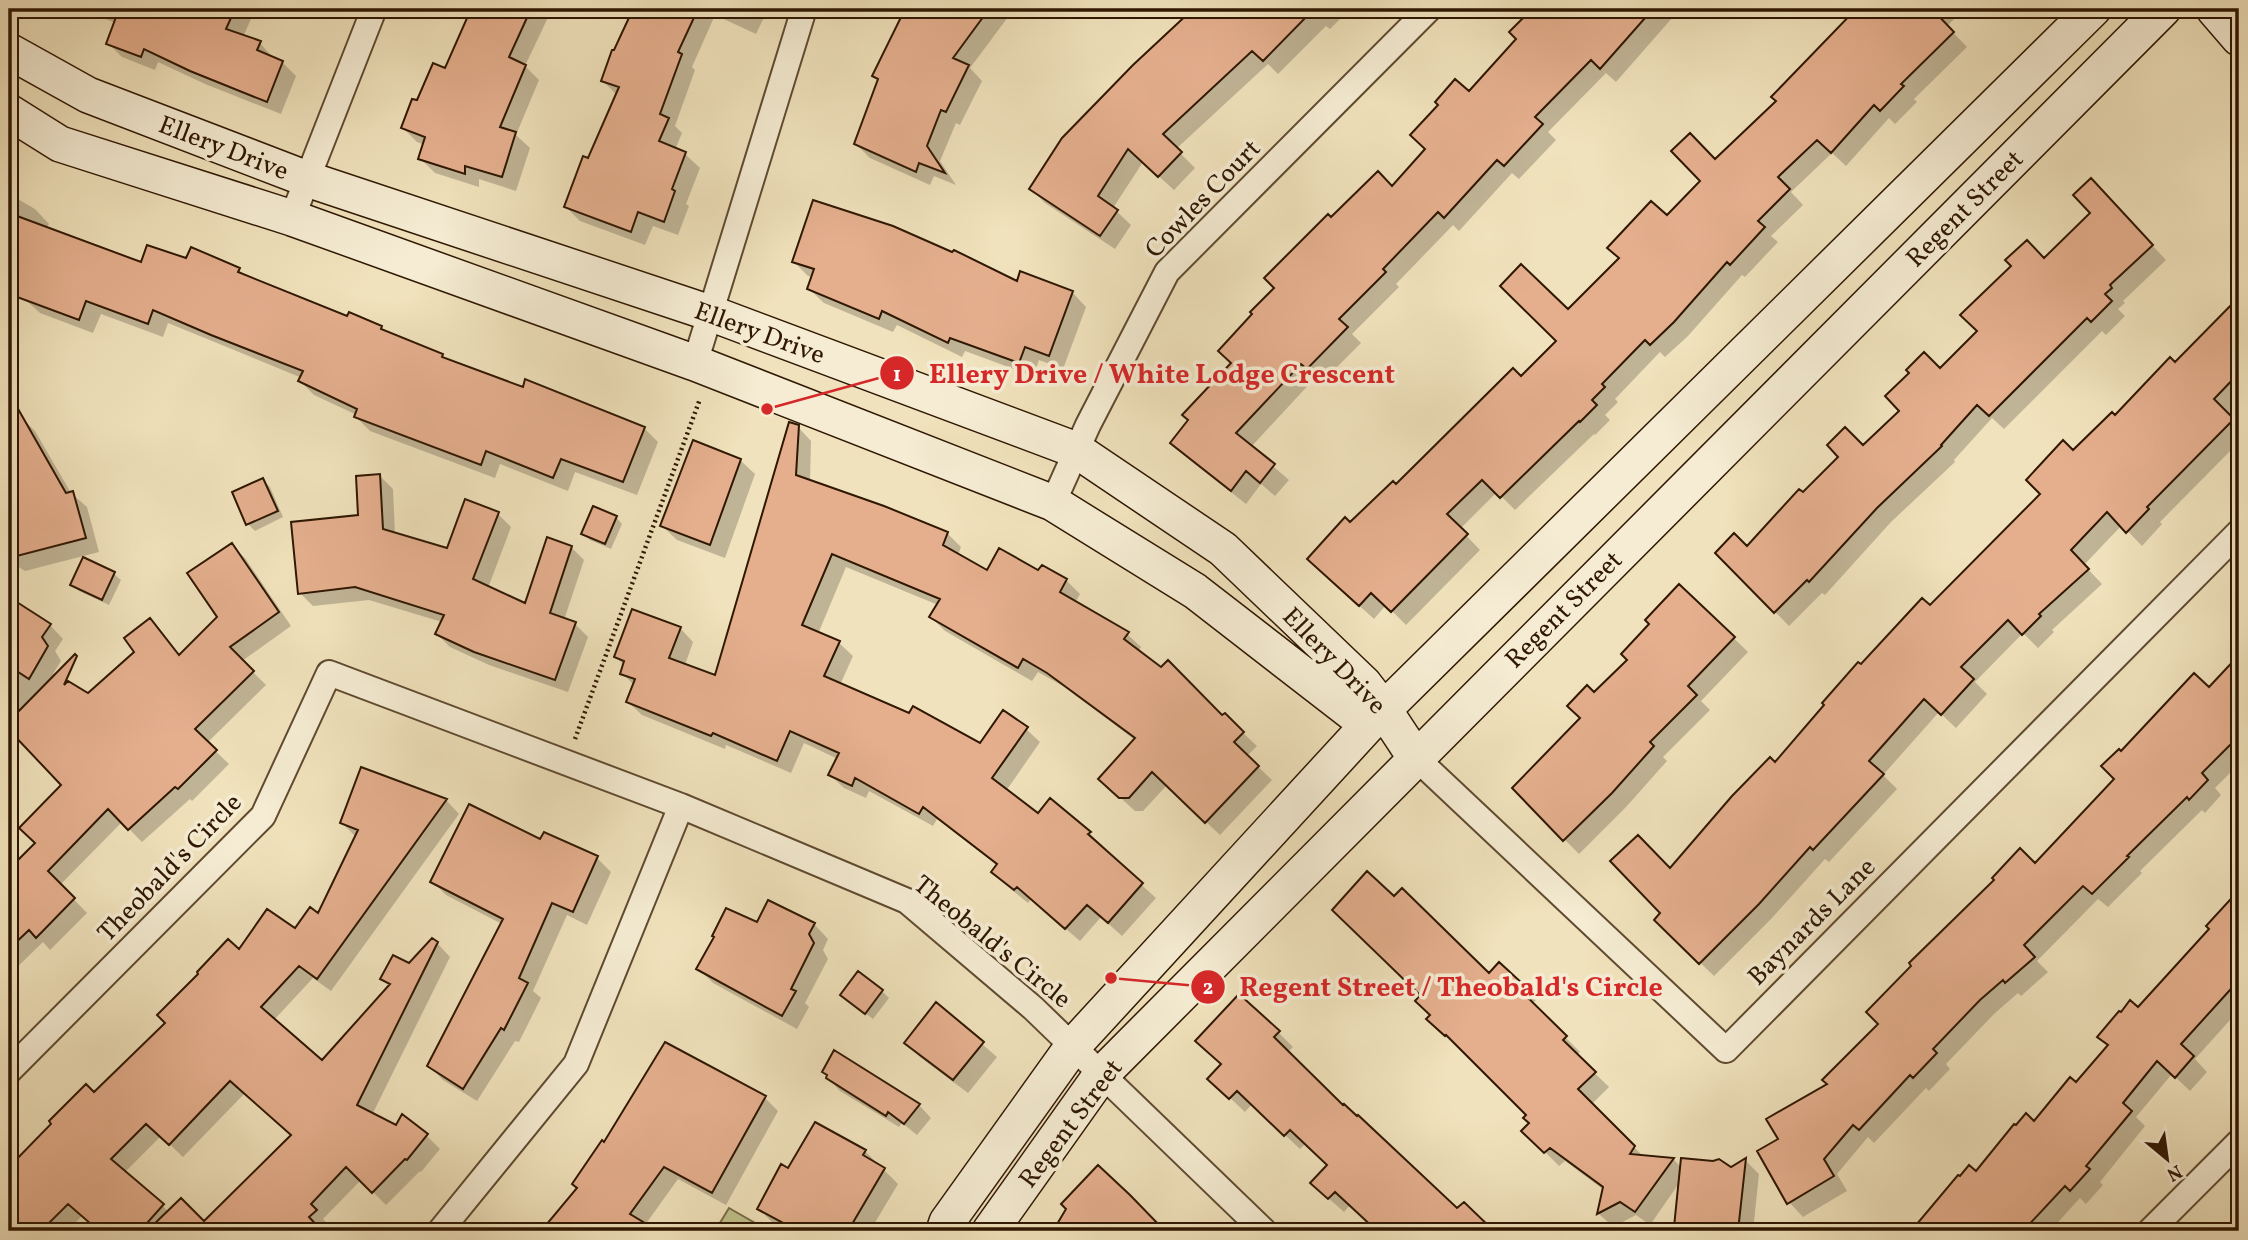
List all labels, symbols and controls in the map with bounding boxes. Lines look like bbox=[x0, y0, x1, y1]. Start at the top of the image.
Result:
street label: Ellery Drive bbox=[153, 108, 293, 190]
street label: Cowles Court bbox=[1137, 132, 1269, 267]
street label: Regent Street bbox=[1899, 143, 2032, 276]
street label: Ellery Drive bbox=[689, 294, 830, 374]
callout: Ellery Drive / White Lodge Crescent bbox=[879, 349, 1409, 398]
text: Ellery Drive / White Lodge Crescent bbox=[929, 356, 1395, 395]
text: 1 bbox=[893, 361, 901, 390]
street label: Regent Street bbox=[1498, 544, 1631, 677]
street label: Ellery Drive bbox=[1273, 600, 1394, 723]
street label: Theobald's Circle bbox=[90, 786, 251, 951]
street label: Baynards Lane bbox=[1740, 850, 1885, 995]
street label: Theobald's Circle bbox=[905, 868, 1078, 1018]
callout: Regent Street / Theobald's Circle bbox=[1190, 962, 1677, 1011]
text: Regent Street / Theobald's Circle bbox=[1239, 969, 1663, 1008]
text: 2 bbox=[1203, 974, 1213, 1003]
street label: Regent Street bbox=[1011, 1052, 1132, 1196]
north arrow bbox=[2132, 1124, 2202, 1194]
text: N bbox=[2162, 1157, 2187, 1187]

